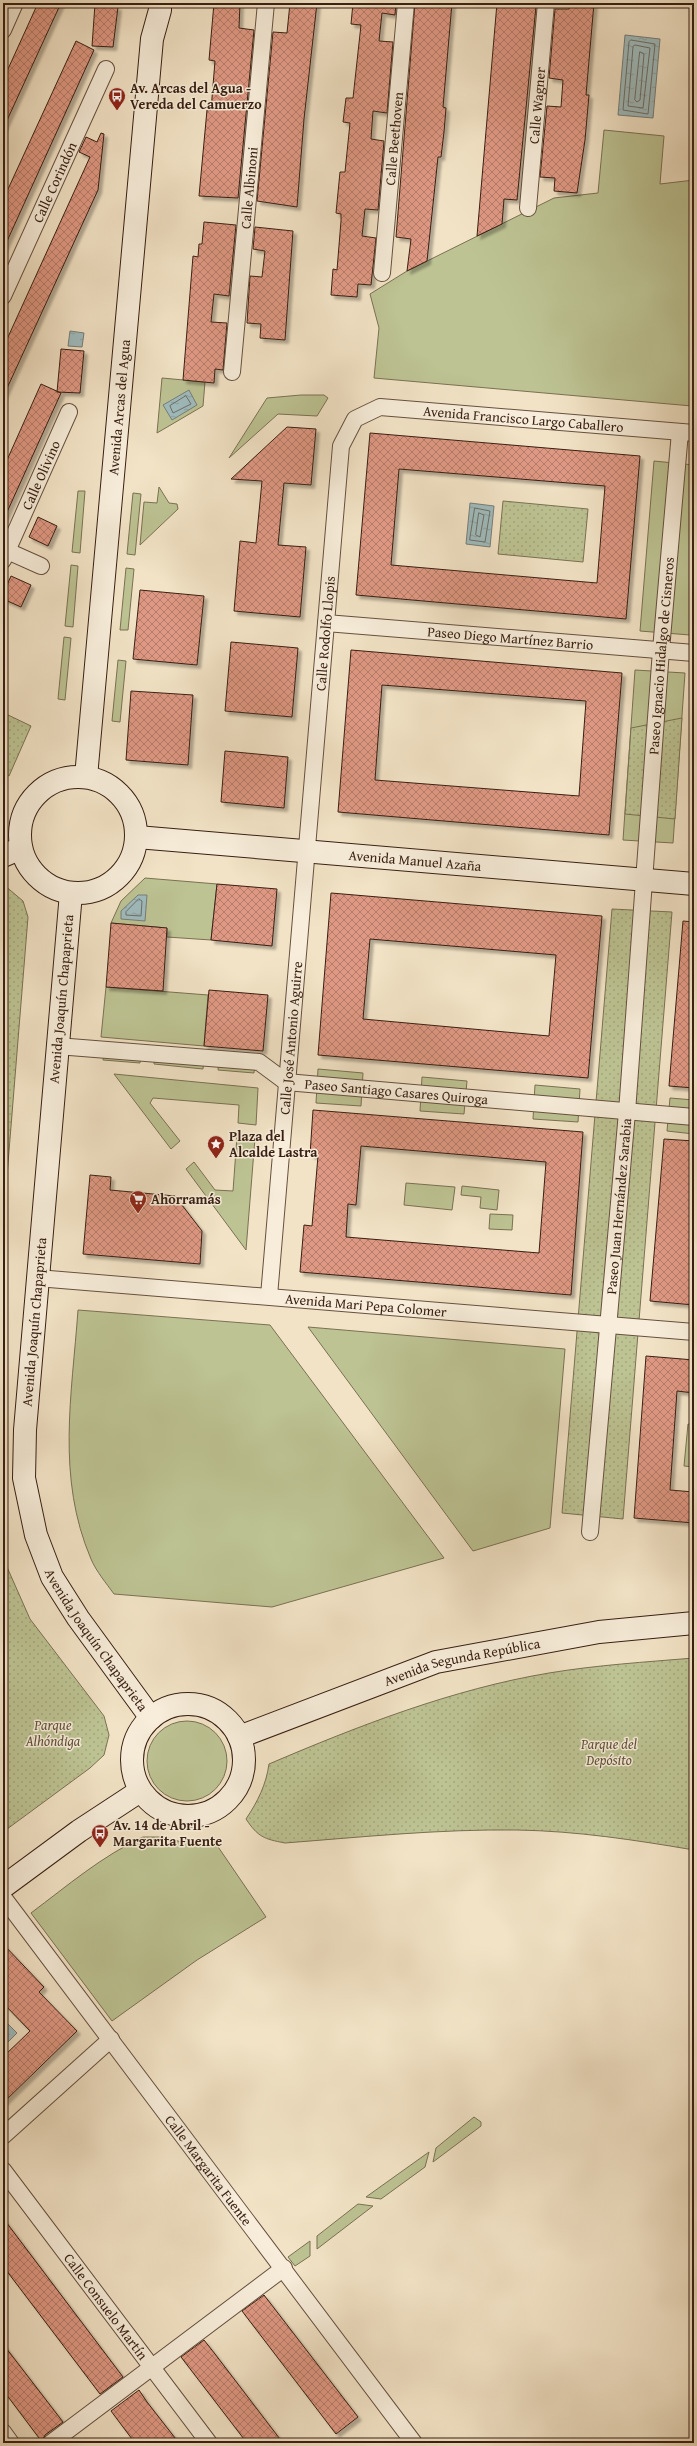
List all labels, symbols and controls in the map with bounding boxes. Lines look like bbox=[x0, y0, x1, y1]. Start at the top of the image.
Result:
street label: Calle Wagner bbox=[524, 66, 550, 145]
place label: Av. Arcas del Agua - Vereda del Camuerzo bbox=[130, 78, 262, 114]
bus stop icon: Av. Arcas del Agua - Vereda del Camuerzo bbox=[107, 86, 127, 111]
street label: Calle Beethoven bbox=[380, 91, 408, 186]
street label: Calle Corindón bbox=[28, 138, 82, 226]
street label: Calle Albinoni bbox=[235, 146, 263, 230]
street label: Avenida Arcas del Agua bbox=[103, 338, 135, 476]
street label: Avenida Francisco Largo Caballero bbox=[422, 401, 624, 437]
street label: Calle Olivino bbox=[17, 437, 65, 513]
street label: Paseo Ignacio Hidalgo de Cisneros bbox=[643, 556, 679, 755]
street label: Calle Rodolfo Llopis bbox=[310, 575, 340, 692]
street label: Paseo Diego Martínez Barrio bbox=[427, 621, 594, 655]
street label: Avenida Manuel Azaña bbox=[348, 845, 482, 876]
street label: Avenida Joaquín Chapaprieta bbox=[44, 913, 78, 1084]
street label: Calle José Antonio Aguirre bbox=[274, 960, 307, 1116]
street label: Paseo Santiago Casares Quiroga bbox=[304, 1074, 489, 1109]
street label: Paseo Juan Hernández Sarabia bbox=[601, 1117, 636, 1295]
place label: Plaza del Alcalde Lastra bbox=[229, 1126, 318, 1162]
place icon: Plaza del Alcalde Lastra bbox=[206, 1134, 226, 1159]
supermarket icon: Ahorramás bbox=[128, 1189, 148, 1214]
place label: Ahorramás bbox=[151, 1189, 221, 1209]
street label: Avenida Joaquín Chapaprieta bbox=[17, 1236, 51, 1407]
street label: Avenida Mari Pepa Colomer bbox=[284, 1288, 448, 1322]
street label: Avenida Joaquín Chapaprieta bbox=[40, 1566, 153, 1716]
street label: Avenida Segunda República bbox=[381, 1633, 542, 1691]
park label: Parque Alhóndiga bbox=[25, 1715, 81, 1751]
park label: Parque del Depósito bbox=[580, 1734, 638, 1770]
place label: Av. 14 de Abril - Margarita Fuente bbox=[113, 1815, 222, 1851]
bus stop icon: Av. 14 de Abril - Margarita Fuente bbox=[90, 1823, 110, 1848]
street label: Calle Margarita Fuente bbox=[160, 2111, 257, 2230]
street label: Calle Consuelo Martín bbox=[59, 2249, 153, 2364]

